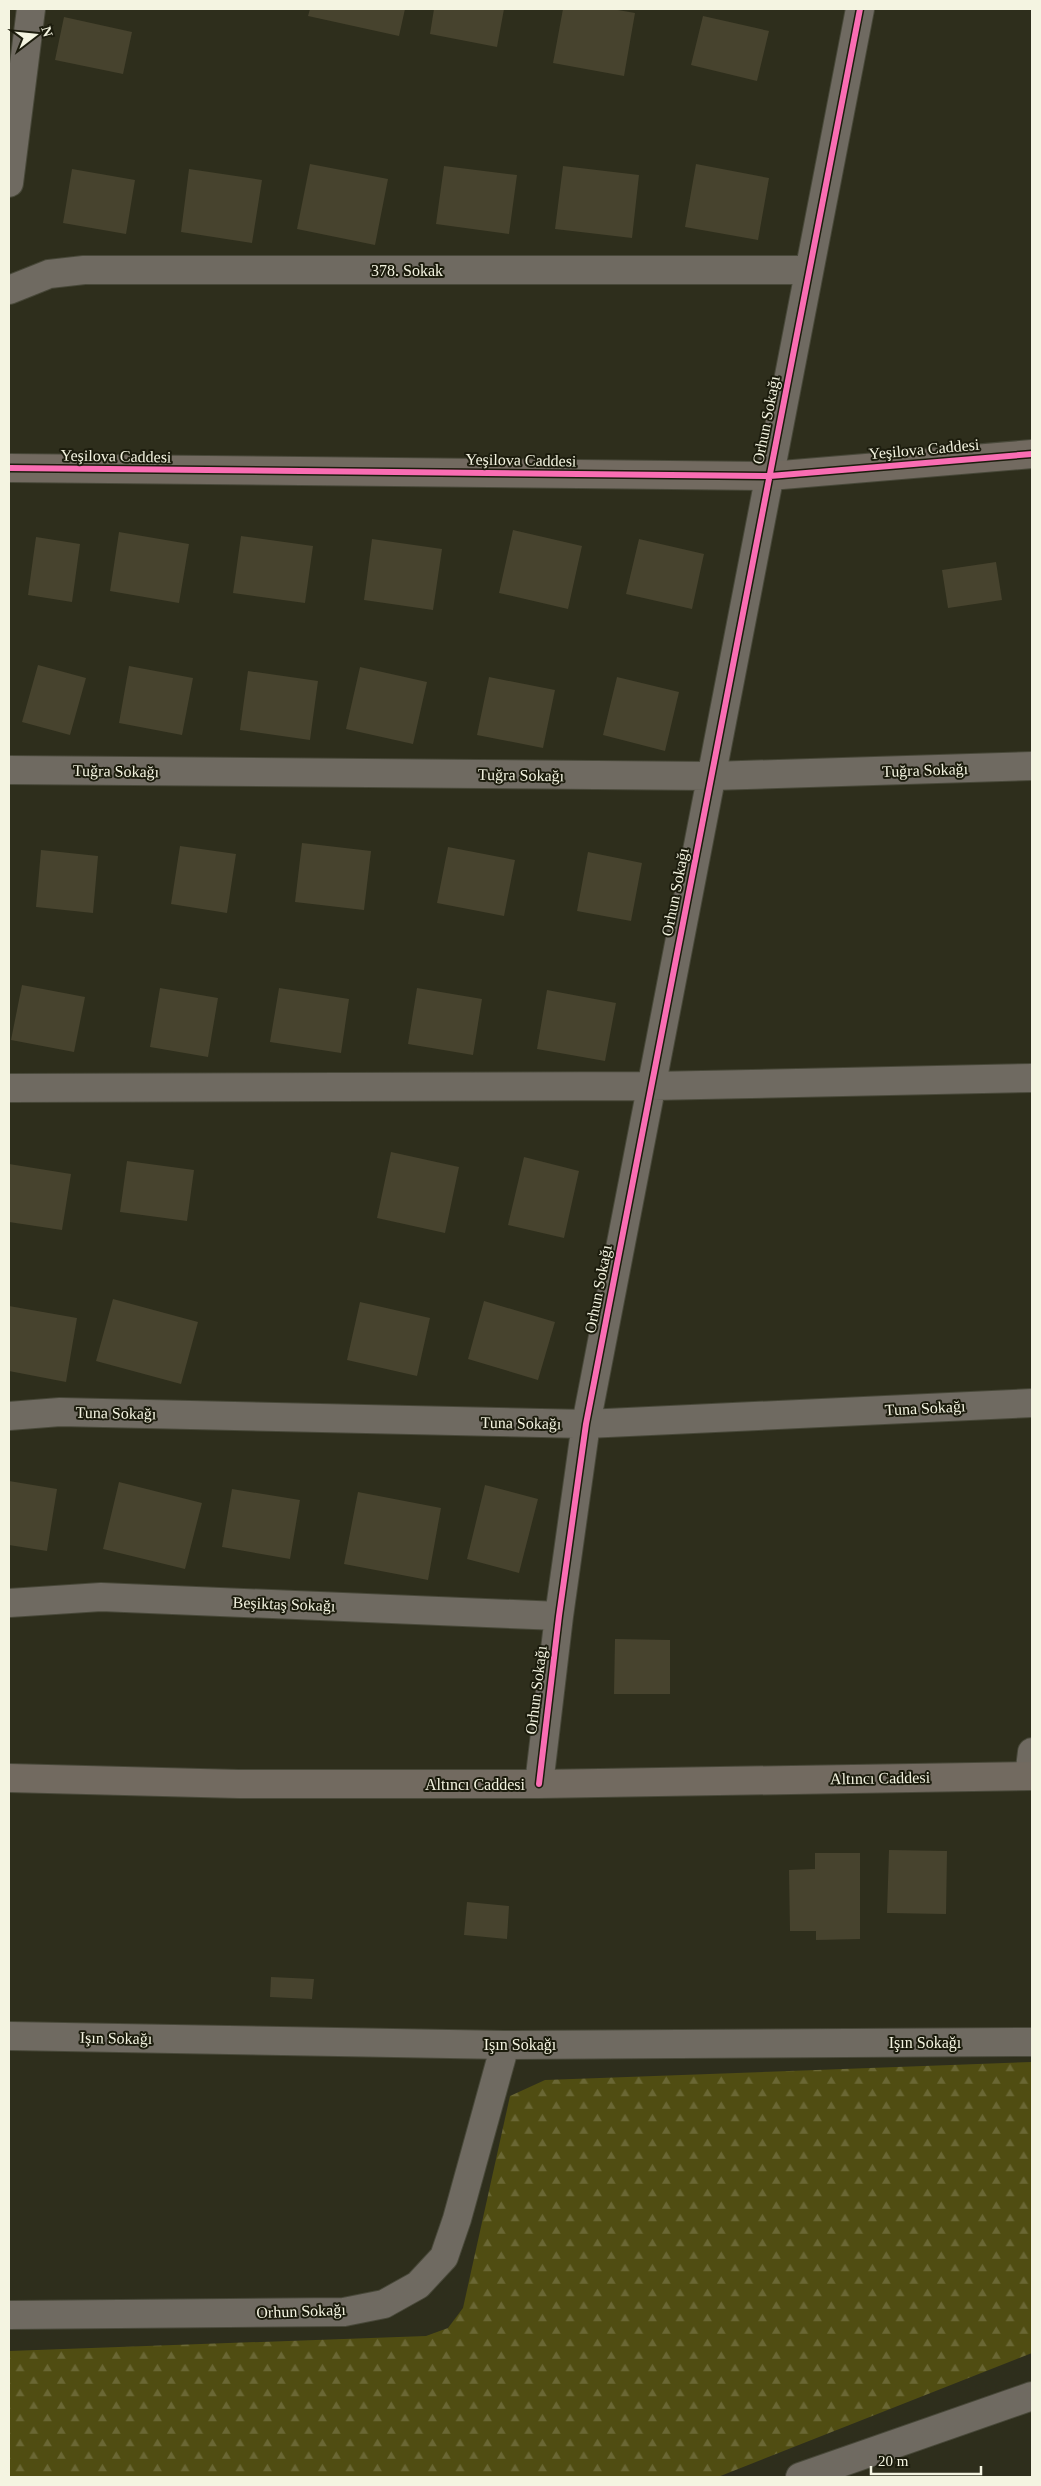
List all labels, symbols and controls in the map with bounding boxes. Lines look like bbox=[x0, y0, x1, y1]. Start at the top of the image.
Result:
north arrow bbox=[10, 10, 60, 60]
text: N bbox=[38, 25, 56, 38]
street label: 378. Sokak bbox=[371, 262, 443, 279]
street label: Orhun Sokağı bbox=[749, 374, 784, 466]
street label: Yeşilova Caddesi bbox=[868, 436, 981, 463]
street label: Yeşilova Caddesi bbox=[60, 447, 172, 466]
street label: Yeşilova Caddesi bbox=[465, 451, 577, 470]
street label: Tuğra Sokağı bbox=[882, 760, 969, 781]
street label: Tuğra Sokağı bbox=[73, 762, 160, 781]
street label: Tuğra Sokağı bbox=[478, 766, 565, 785]
street label: Orhun Sokağı bbox=[658, 846, 693, 938]
street label: Orhun Sokağı bbox=[581, 1243, 616, 1335]
street label: Tuna Sokağı bbox=[884, 1397, 966, 1420]
street label: Tuna Sokağı bbox=[75, 1404, 157, 1423]
street label: Tuna Sokağı bbox=[480, 1414, 562, 1433]
street label: Beşiktaş Sokağı bbox=[232, 1594, 336, 1615]
street label: Orhun Sokağı bbox=[522, 1644, 551, 1735]
street label: Altıncı Caddesi bbox=[830, 1769, 931, 1787]
street label: Altıncı Caddesi bbox=[425, 1776, 526, 1793]
street label: Işın Sokağı bbox=[80, 2029, 153, 2048]
street label: Işın Sokağı bbox=[889, 2034, 962, 2052]
street label: Işın Sokağı bbox=[484, 2036, 557, 2054]
street label: Orhun Sokağı bbox=[256, 2301, 347, 2322]
scale bar bbox=[871, 2444, 981, 2476]
text: 20 m bbox=[878, 2453, 909, 2469]

